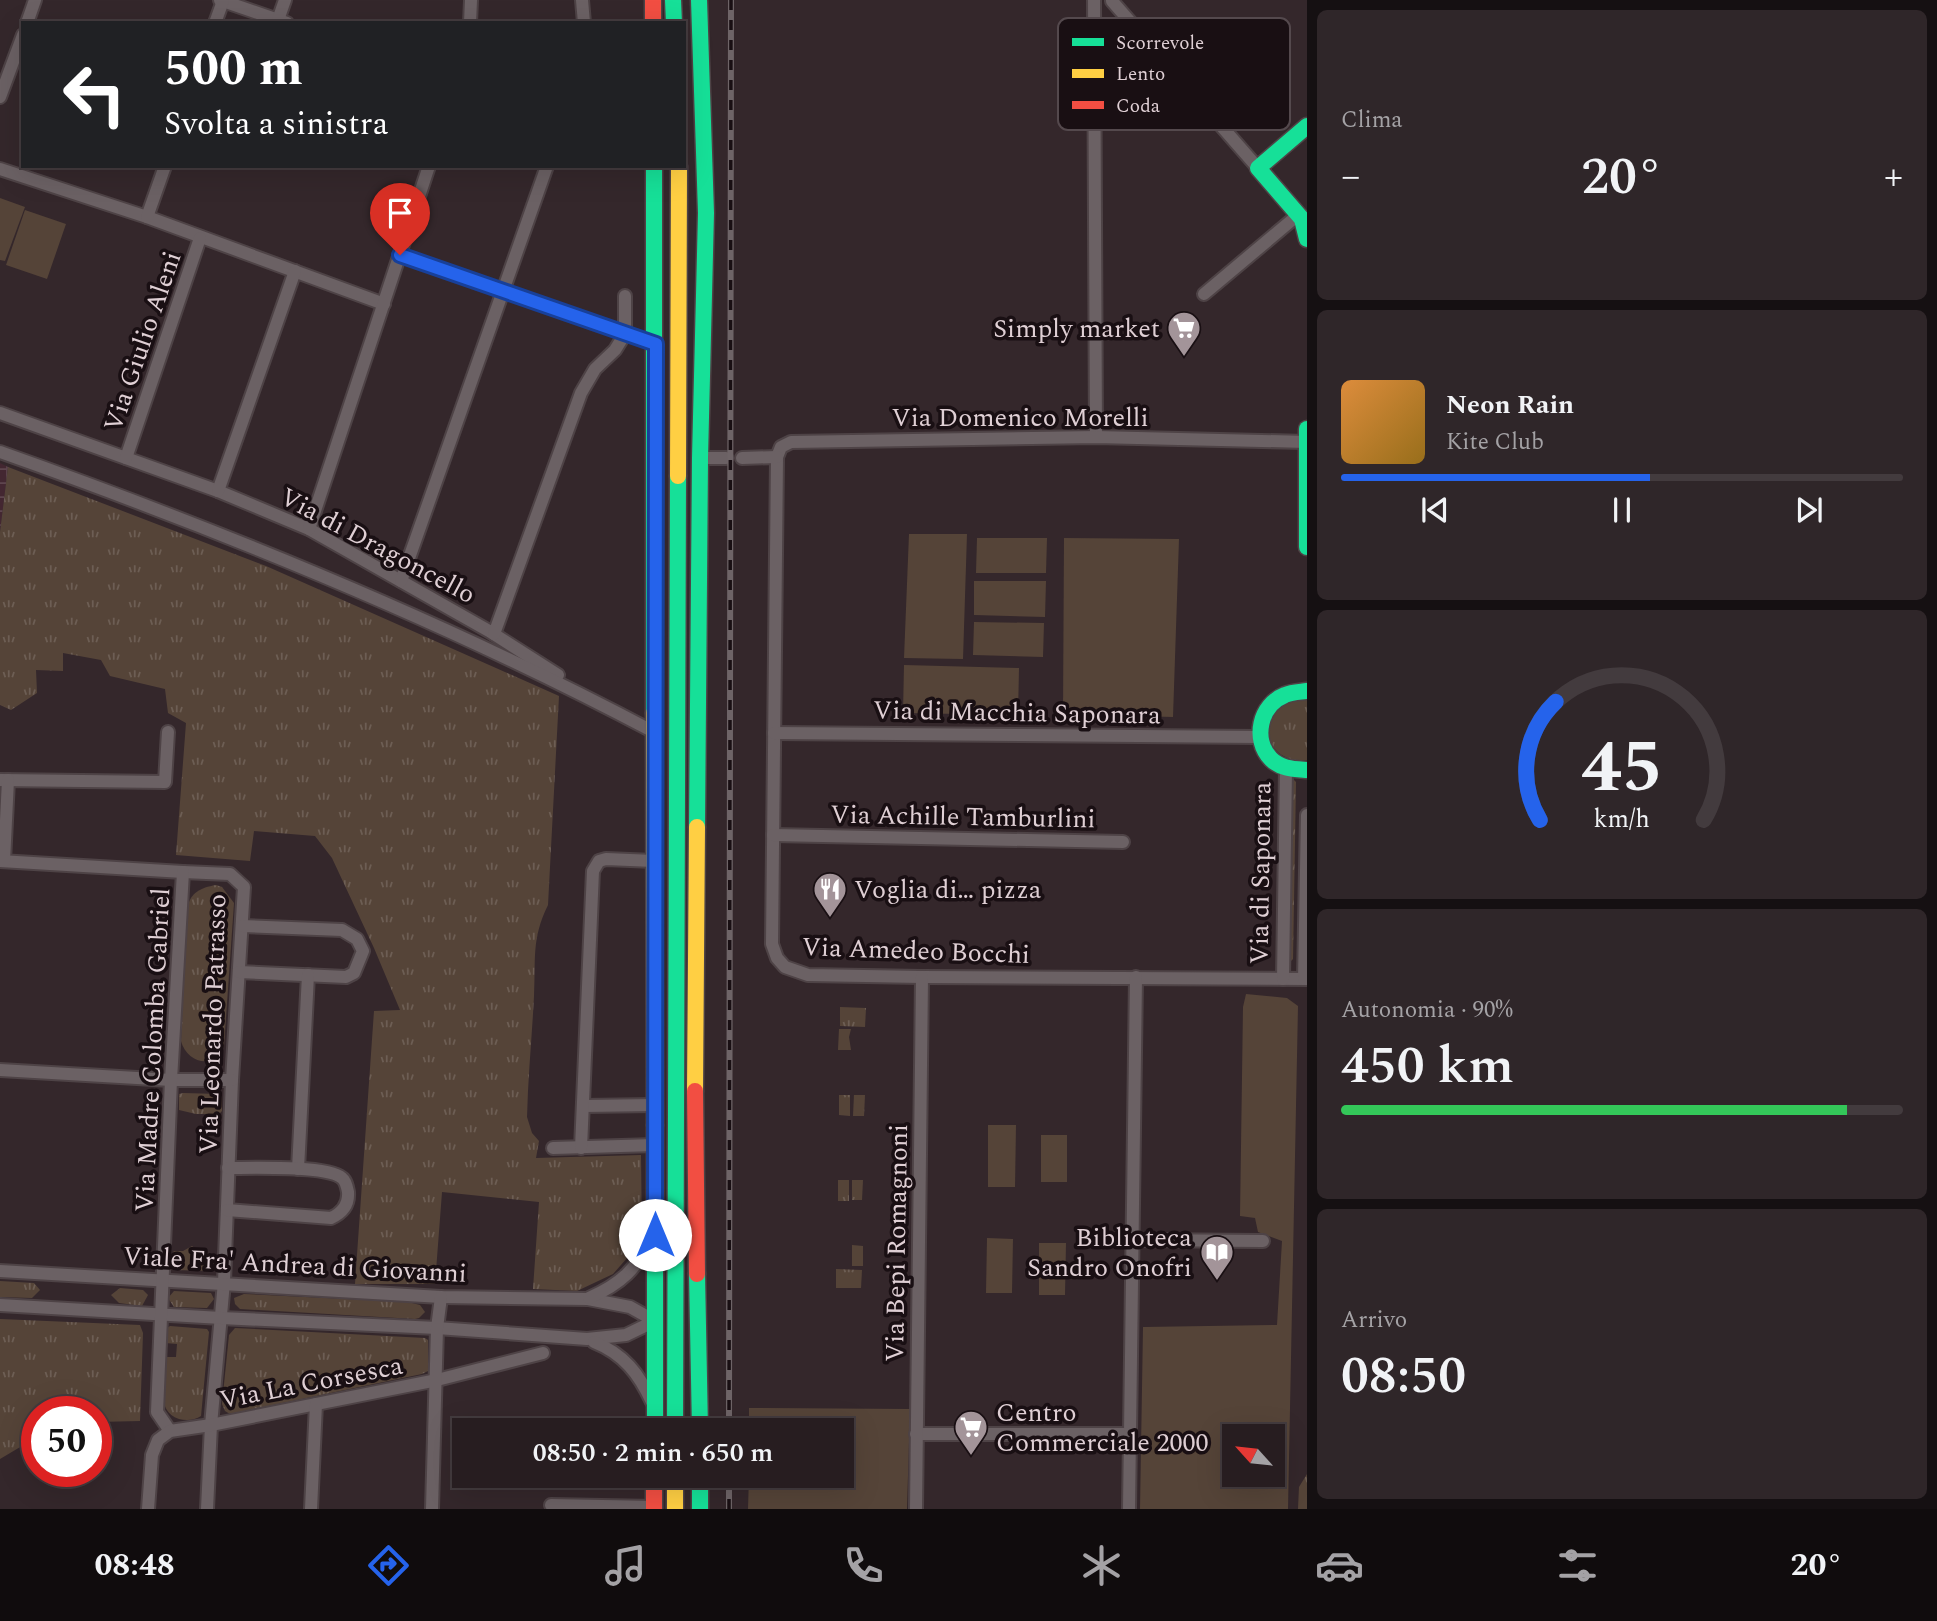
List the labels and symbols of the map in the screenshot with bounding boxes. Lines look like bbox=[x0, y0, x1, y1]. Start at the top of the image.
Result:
legend bbox=[1058, 18, 1290, 130]
text: Scorrevole bbox=[1116, 29, 1204, 58]
text: Lento bbox=[1116, 60, 1165, 89]
text: Coda bbox=[1116, 92, 1161, 121]
pin bbox=[370, 183, 430, 255]
street label: Via Giulio Aleni bbox=[93, 246, 192, 437]
place label: Simply market bbox=[993, 309, 1160, 349]
supermarket icon: Simply market bbox=[1165, 309, 1203, 358]
street label: Via Domenico Morelli bbox=[891, 398, 1149, 438]
street label: Via di Dragoncello bbox=[273, 477, 483, 614]
street label: Via di Macchia Saponara bbox=[873, 690, 1161, 736]
street label: Via di Saponara bbox=[1239, 781, 1283, 965]
street label: Via Achille Tamburlini bbox=[830, 795, 1096, 839]
restaurant icon: Voglia di… pizza bbox=[811, 870, 849, 919]
place label: Voglia di… pizza bbox=[854, 870, 1042, 910]
street label: Via Madre Colomba Gabriel bbox=[125, 887, 181, 1213]
street label: Via Leonardo Patrasso bbox=[188, 893, 238, 1155]
street label: Via Amedeo Bocchi bbox=[801, 927, 1031, 975]
street label: Via Bepi Romagnoni bbox=[875, 1124, 919, 1362]
position arrow bbox=[618, 1198, 692, 1272]
place label: Biblioteca Sandro Onofri bbox=[1027, 1218, 1192, 1288]
library icon: Biblioteca Sandro Onofri bbox=[1198, 1233, 1236, 1282]
street label: Viale Fra' Andrea di Giovanni bbox=[122, 1236, 468, 1294]
street label: Via La Corsesca bbox=[216, 1346, 406, 1420]
place label: Centro Commerciale 2000 bbox=[996, 1393, 1208, 1463]
speed limit sign: 50 bbox=[21, 1396, 112, 1487]
supermarket icon: Centro Commerciale 2000 bbox=[952, 1408, 990, 1457]
north arrow bbox=[1222, 1424, 1284, 1488]

